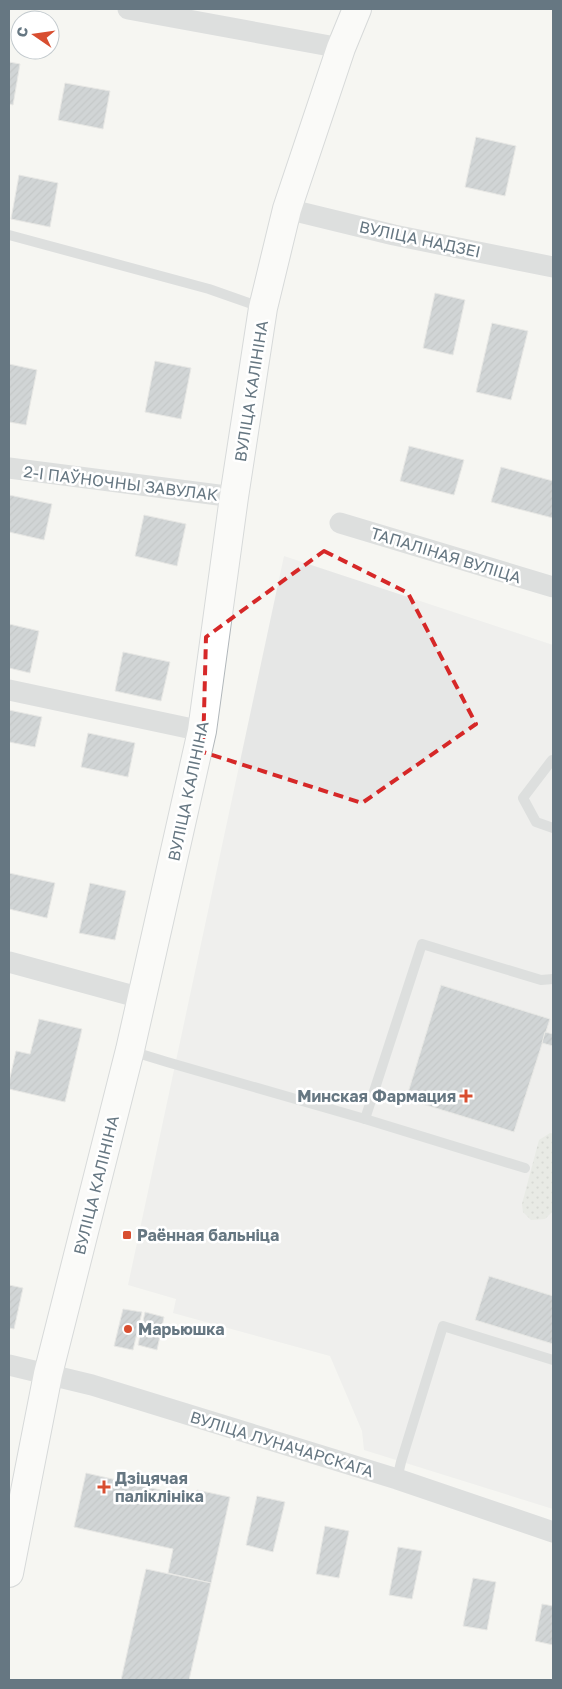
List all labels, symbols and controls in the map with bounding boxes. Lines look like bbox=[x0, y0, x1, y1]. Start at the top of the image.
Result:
north arrow bbox=[10, 10, 60, 60]
text: С bbox=[12, 25, 31, 39]
street label: ВУЛІЦА НАДЗЕІ bbox=[357, 216, 483, 262]
street label: ВУЛІЦА КАЛІНІНА bbox=[230, 319, 272, 463]
street label: 2-І ПАЎНОЧНЫ ЗАВУЛАК bbox=[23, 461, 219, 505]
street label: ТАПАЛІНАЯ ВУЛІЦА bbox=[368, 523, 524, 588]
street label: ВУЛІЦА КАЛІНІНА bbox=[163, 719, 213, 863]
place label: Минская Фармация bbox=[297, 1086, 456, 1106]
marker: Минская Фармация bbox=[460, 1090, 472, 1102]
street label: ВУЛІЦА КАЛІНІНА bbox=[69, 1113, 123, 1257]
place label: Раённая бальніца bbox=[137, 1225, 279, 1245]
marker: Раённая бальніца bbox=[121, 1229, 133, 1241]
place label: Марьюшка bbox=[138, 1319, 225, 1339]
marker: Марьюшка bbox=[122, 1323, 134, 1335]
street label: ВУЛІЦА ЛУНАЧАРСКАГА bbox=[188, 1407, 376, 1482]
place label: Дзіцячая паліклініка bbox=[115, 1468, 204, 1506]
marker: Дзіцячая паліклініка bbox=[97, 1480, 111, 1494]

